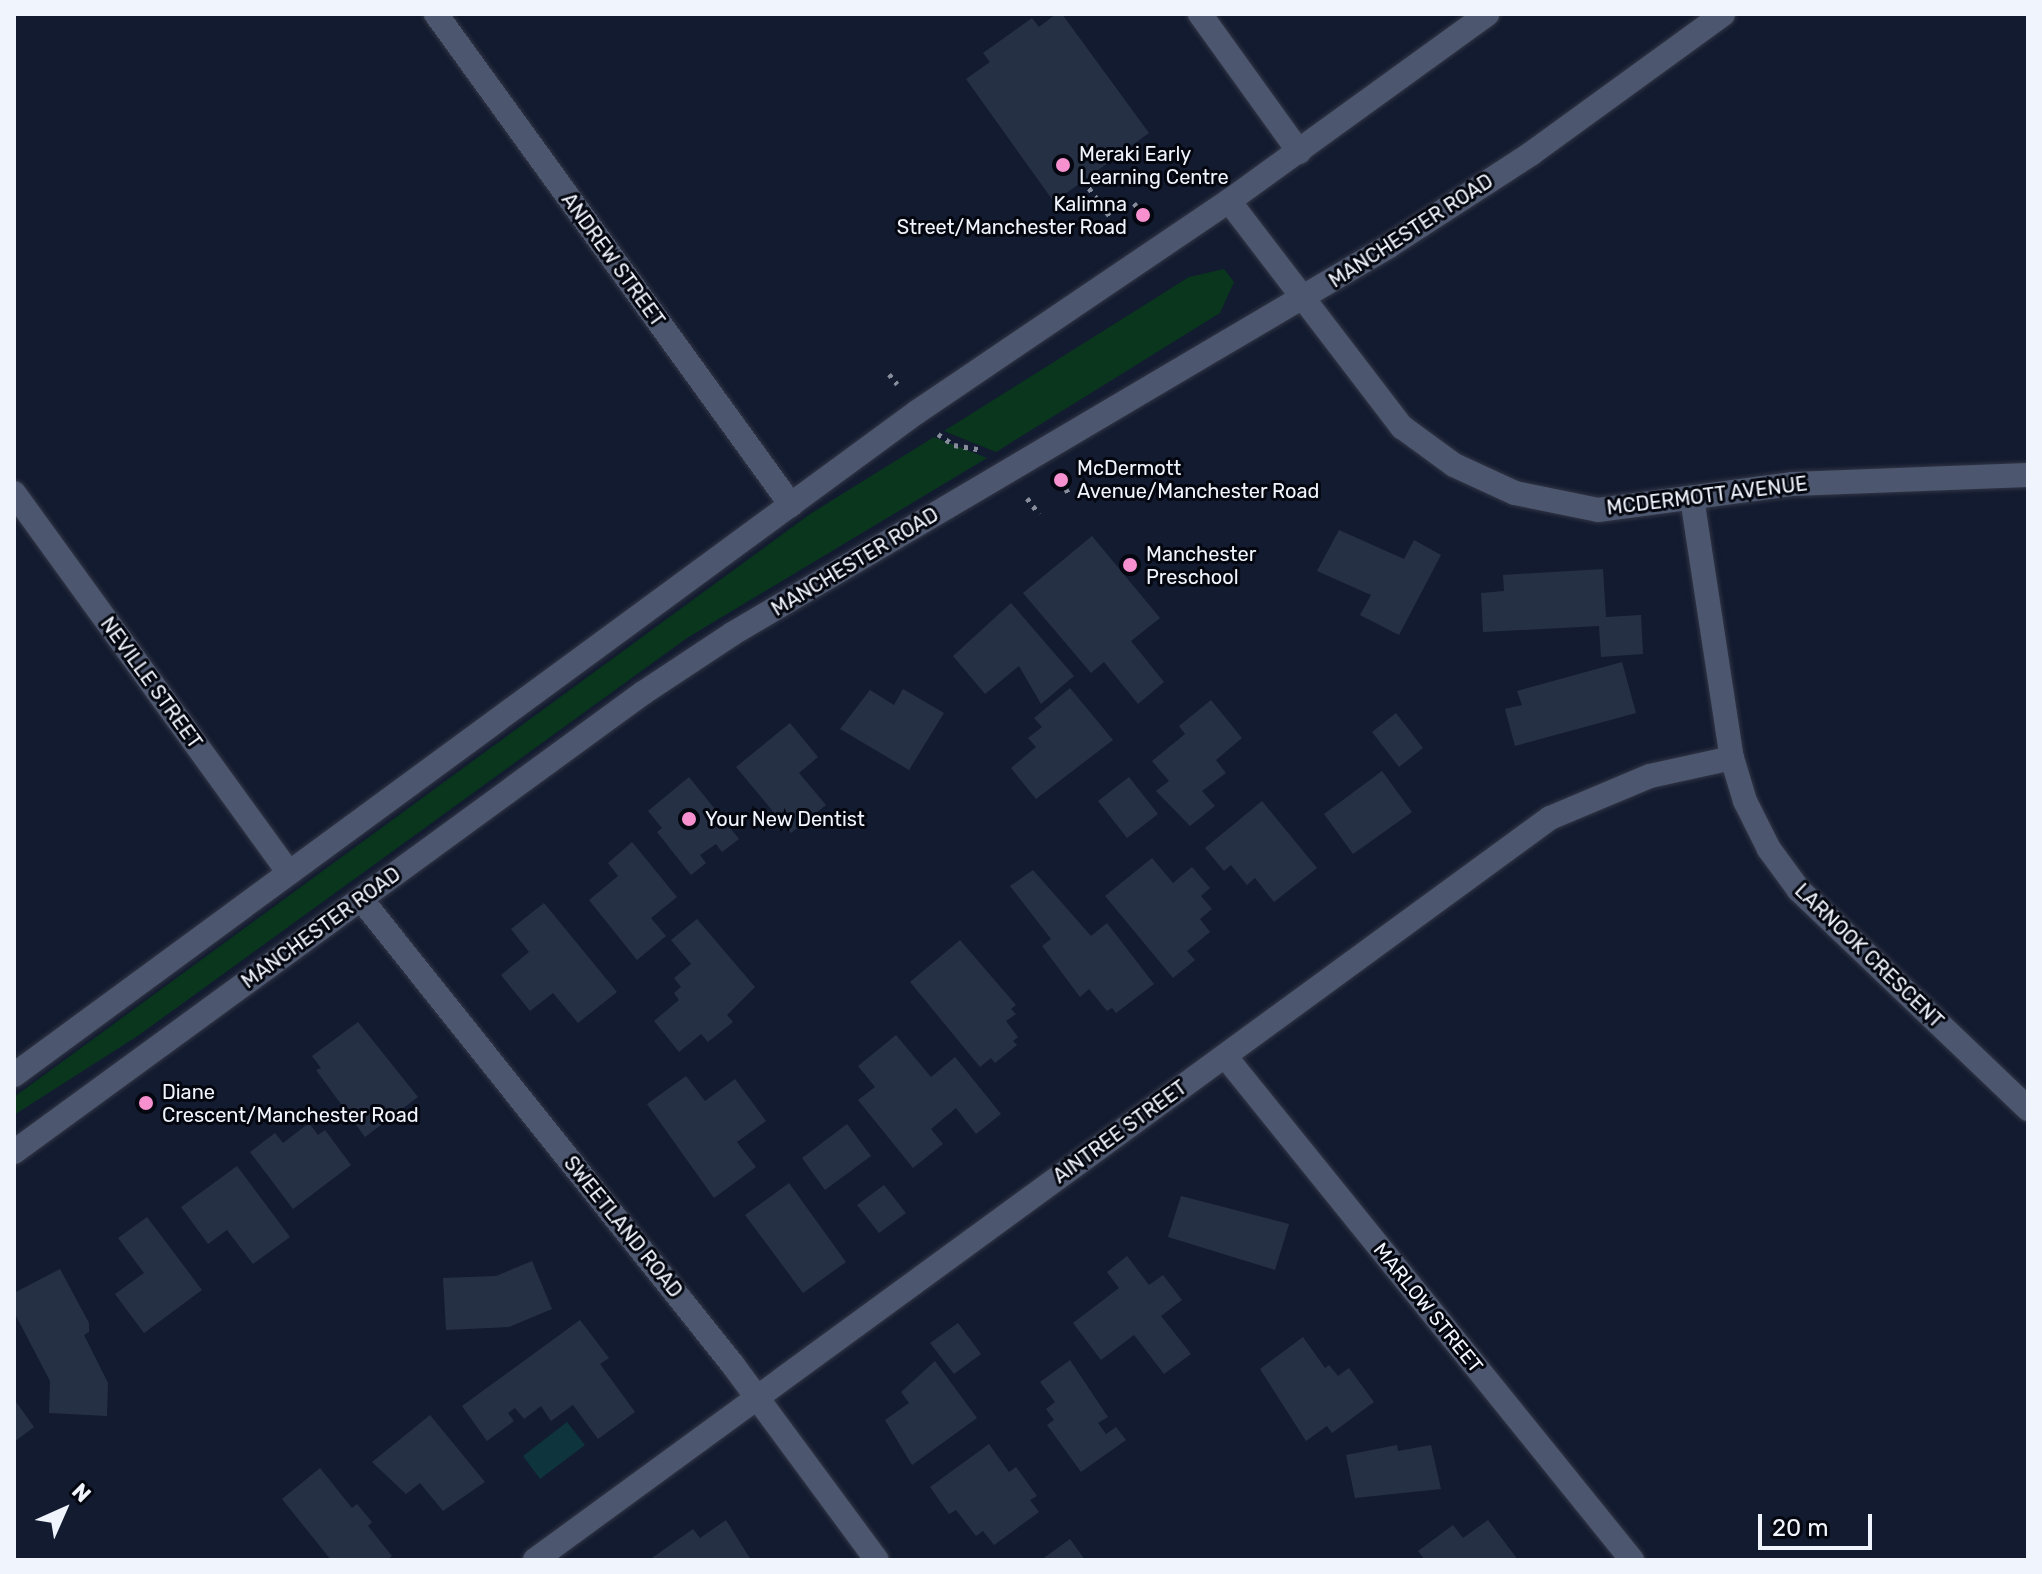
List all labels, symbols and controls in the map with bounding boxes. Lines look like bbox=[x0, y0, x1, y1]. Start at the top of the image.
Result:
place label: Meraki Early Learning Centre bbox=[1079, 142, 1229, 189]
marker: Meraki Early Learning Centre bbox=[1054, 156, 1072, 174]
street label: MANCHESTER ROAD bbox=[1325, 169, 1497, 293]
street label: ANDREW STREET bbox=[556, 188, 670, 332]
place label: Kalimna Street/Manchester Road bbox=[896, 192, 1127, 239]
marker: Kalimna Street/Manchester Road bbox=[1134, 206, 1152, 224]
place label: McDermott Avenue/Manchester Road bbox=[1077, 456, 1320, 503]
marker: McDermott Avenue/Manchester Road bbox=[1052, 471, 1070, 489]
street label: MCDERMOTT AVENUE bbox=[1605, 472, 1809, 520]
street label: MANCHESTER ROAD bbox=[767, 503, 943, 621]
place label: Manchester Preschool bbox=[1146, 542, 1256, 589]
marker: Manchester Preschool bbox=[1121, 556, 1139, 574]
street label: NEVILLE STREET bbox=[95, 613, 207, 753]
place label: Your New Dentist bbox=[705, 807, 866, 831]
marker: Your New Dentist bbox=[680, 810, 698, 828]
street label: MANCHESTER ROAD bbox=[237, 862, 405, 994]
street label: LARNOOK CRESCENT bbox=[1790, 879, 1948, 1033]
street label: AINTREE STREET bbox=[1048, 1075, 1192, 1189]
place label: Diane Crescent/Manchester Road bbox=[162, 1080, 419, 1127]
marker: Diane Crescent/Manchester Road bbox=[137, 1094, 155, 1112]
street label: SWEETLAND ROAD bbox=[559, 1152, 687, 1302]
street label: MARLOW STREET bbox=[1368, 1238, 1488, 1378]
north arrow bbox=[24, 1470, 104, 1550]
text: N bbox=[66, 1478, 96, 1508]
scale bar bbox=[1762, 1498, 1876, 1548]
text: 20 m bbox=[1772, 1514, 1829, 1542]

